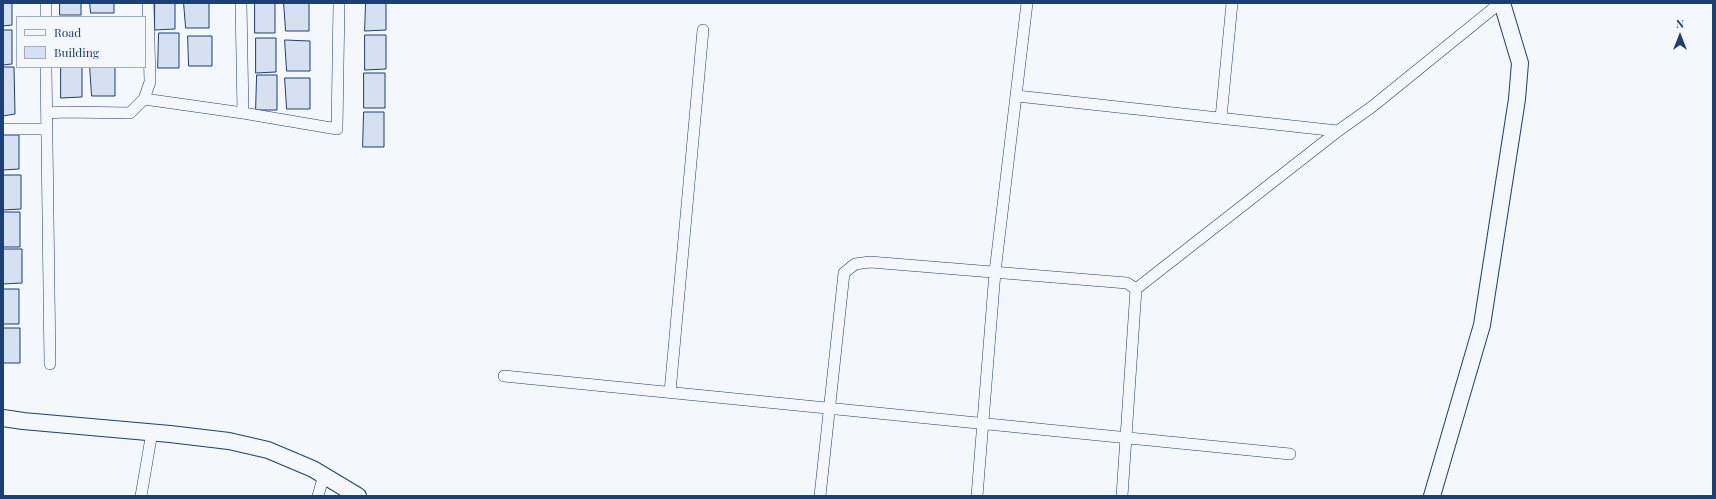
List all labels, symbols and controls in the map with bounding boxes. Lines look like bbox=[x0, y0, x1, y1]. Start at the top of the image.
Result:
legend bbox=[16, 16, 146, 68]
north arrow bbox=[1660, 16, 1700, 56]
text: N bbox=[1676, 16, 1684, 31]
text: Road bbox=[54, 24, 81, 40]
text: Building bbox=[54, 44, 99, 60]

